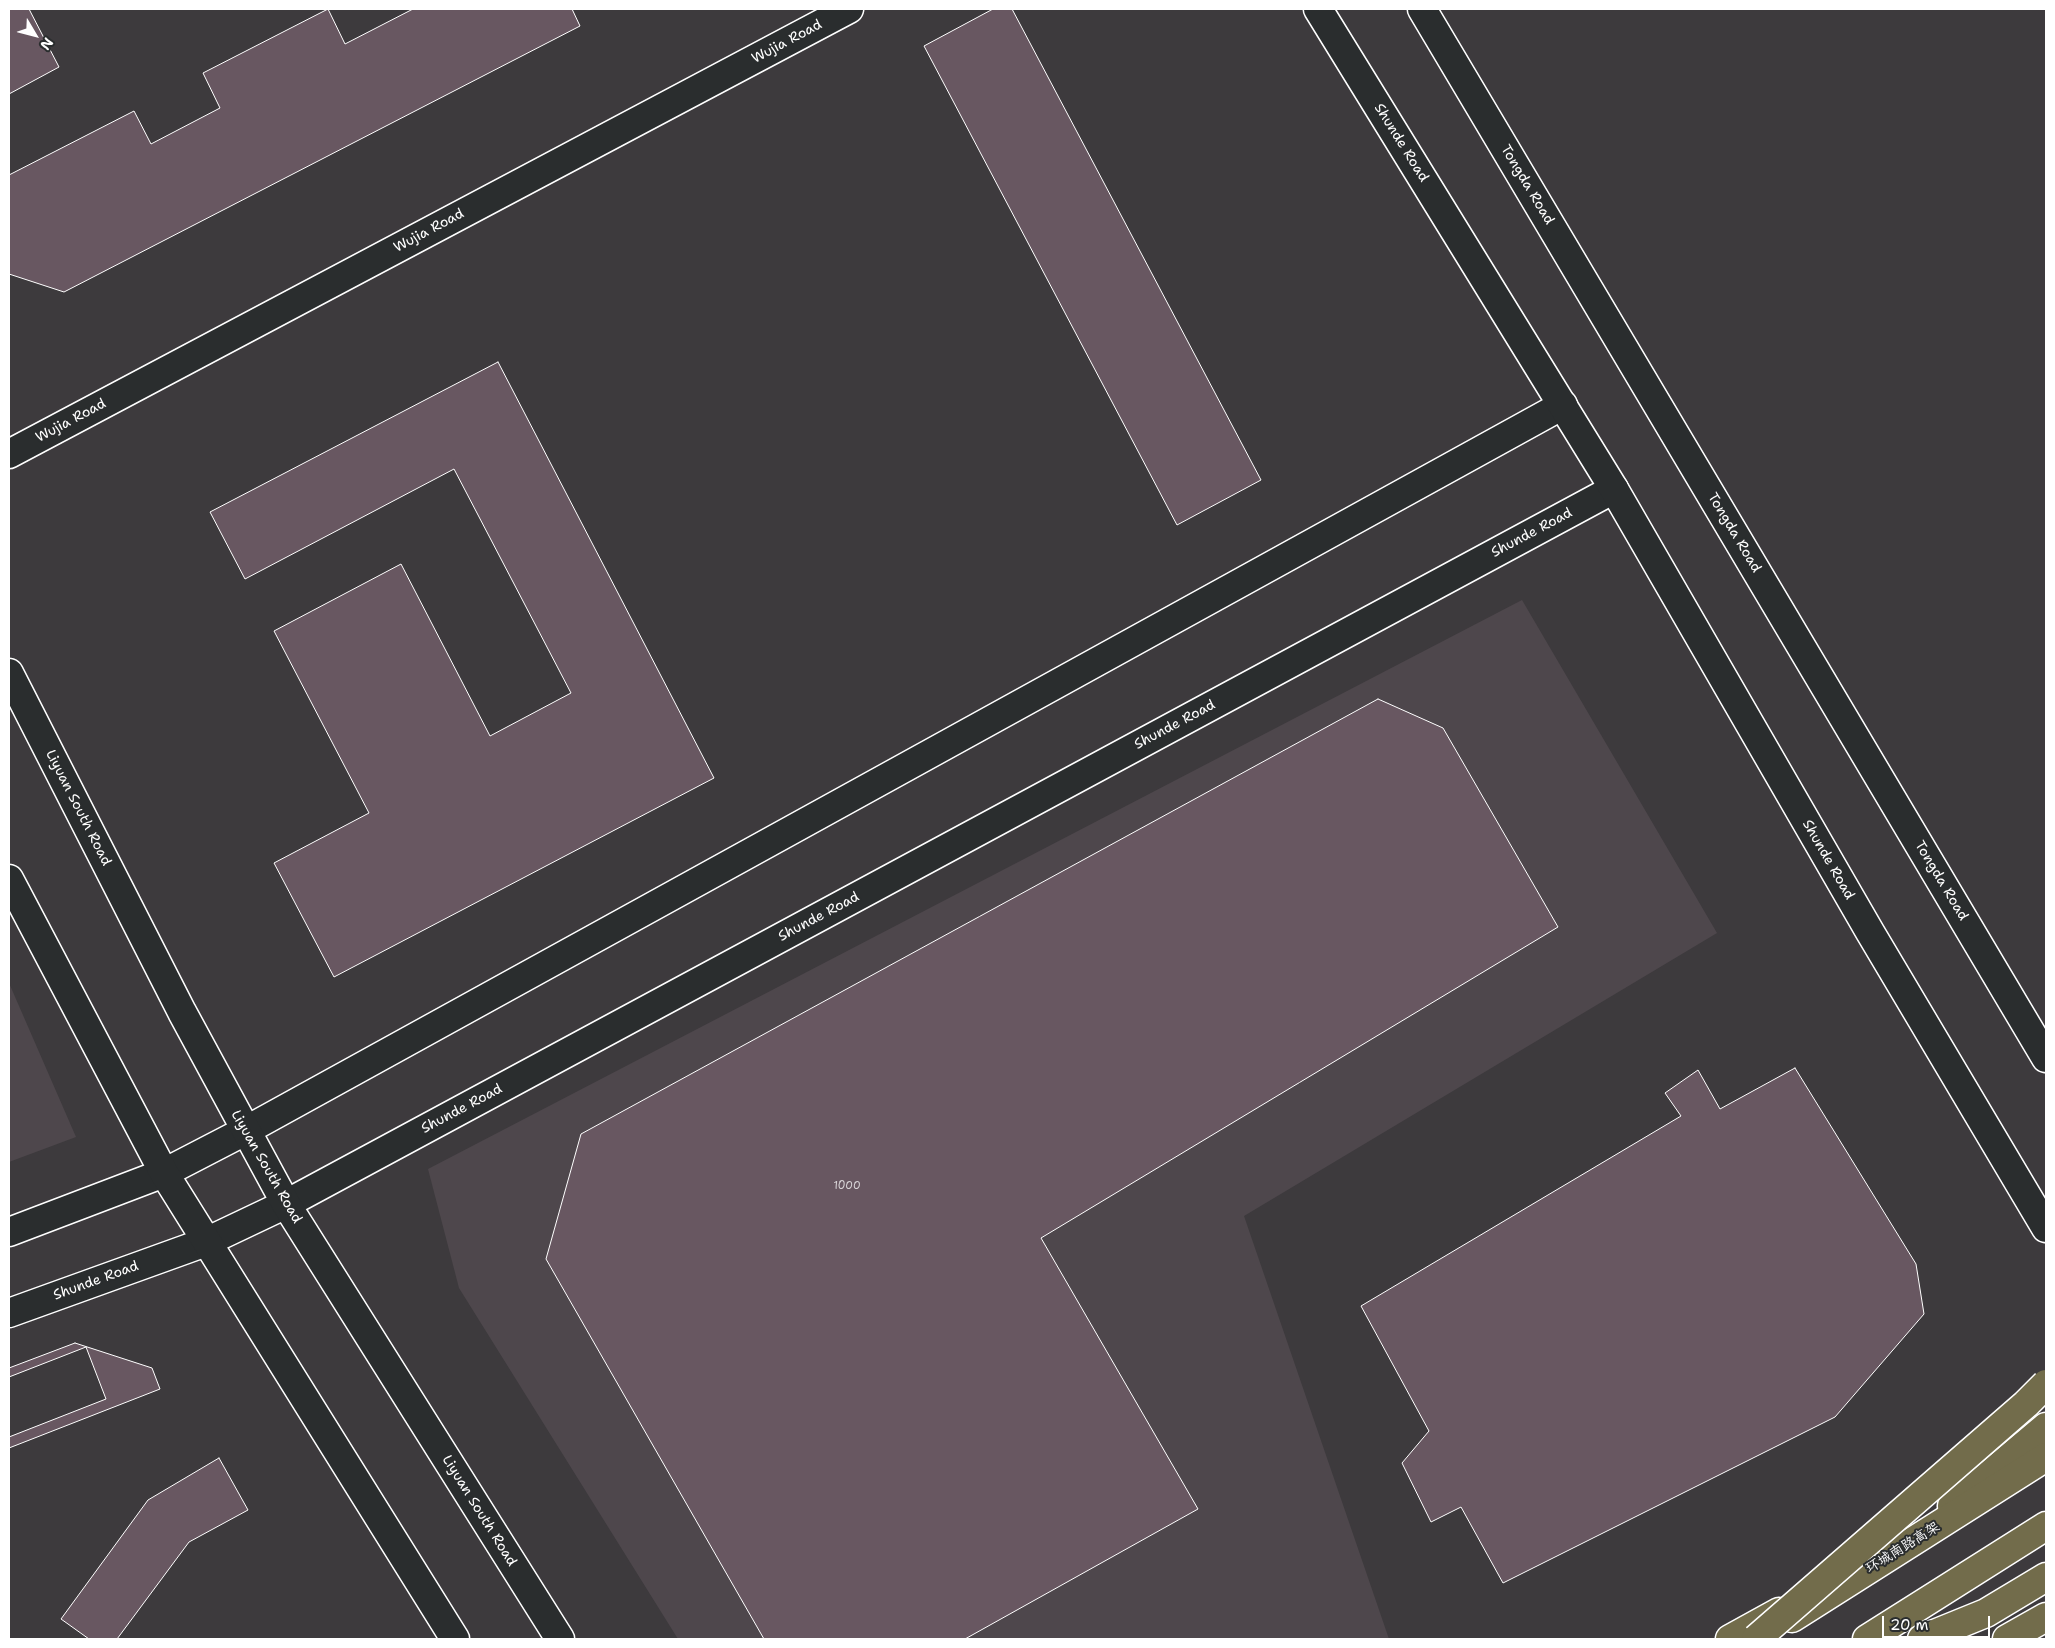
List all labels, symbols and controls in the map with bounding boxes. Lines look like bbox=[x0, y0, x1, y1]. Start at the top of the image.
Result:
north arrow bbox=[10, 10, 60, 60]
street label: Wujia Road bbox=[749, 16, 825, 68]
text: N bbox=[36, 34, 58, 54]
street label: Shunde Road bbox=[1370, 101, 1432, 185]
street label: Tongda Road bbox=[1497, 142, 1557, 228]
street label: Wujia Road bbox=[391, 205, 467, 257]
street label: Wujia Road bbox=[33, 395, 109, 447]
street label: Tongda Road bbox=[1704, 490, 1764, 576]
street label: Shunde Road bbox=[1489, 505, 1575, 561]
street label: Shunde Road bbox=[1132, 697, 1218, 753]
street label: Liyuan South Road bbox=[42, 747, 114, 869]
street label: Shunde Road bbox=[1798, 817, 1858, 903]
street label: Tongda Road bbox=[1911, 838, 1971, 924]
street label: Shunde Road bbox=[776, 889, 862, 945]
street label: Shunde Road bbox=[419, 1081, 505, 1137]
street label: Liyuan South Road bbox=[227, 1107, 305, 1227]
house number: 1000 bbox=[833, 1179, 861, 1193]
street label: Shunde Road bbox=[51, 1258, 141, 1304]
street label: Liyuan South Road bbox=[438, 1452, 520, 1570]
street label: 环城南路高架 bbox=[1863, 1519, 1943, 1577]
scale bar bbox=[1885, 1606, 1992, 1638]
text: 20 m bbox=[1890, 1615, 1929, 1635]

